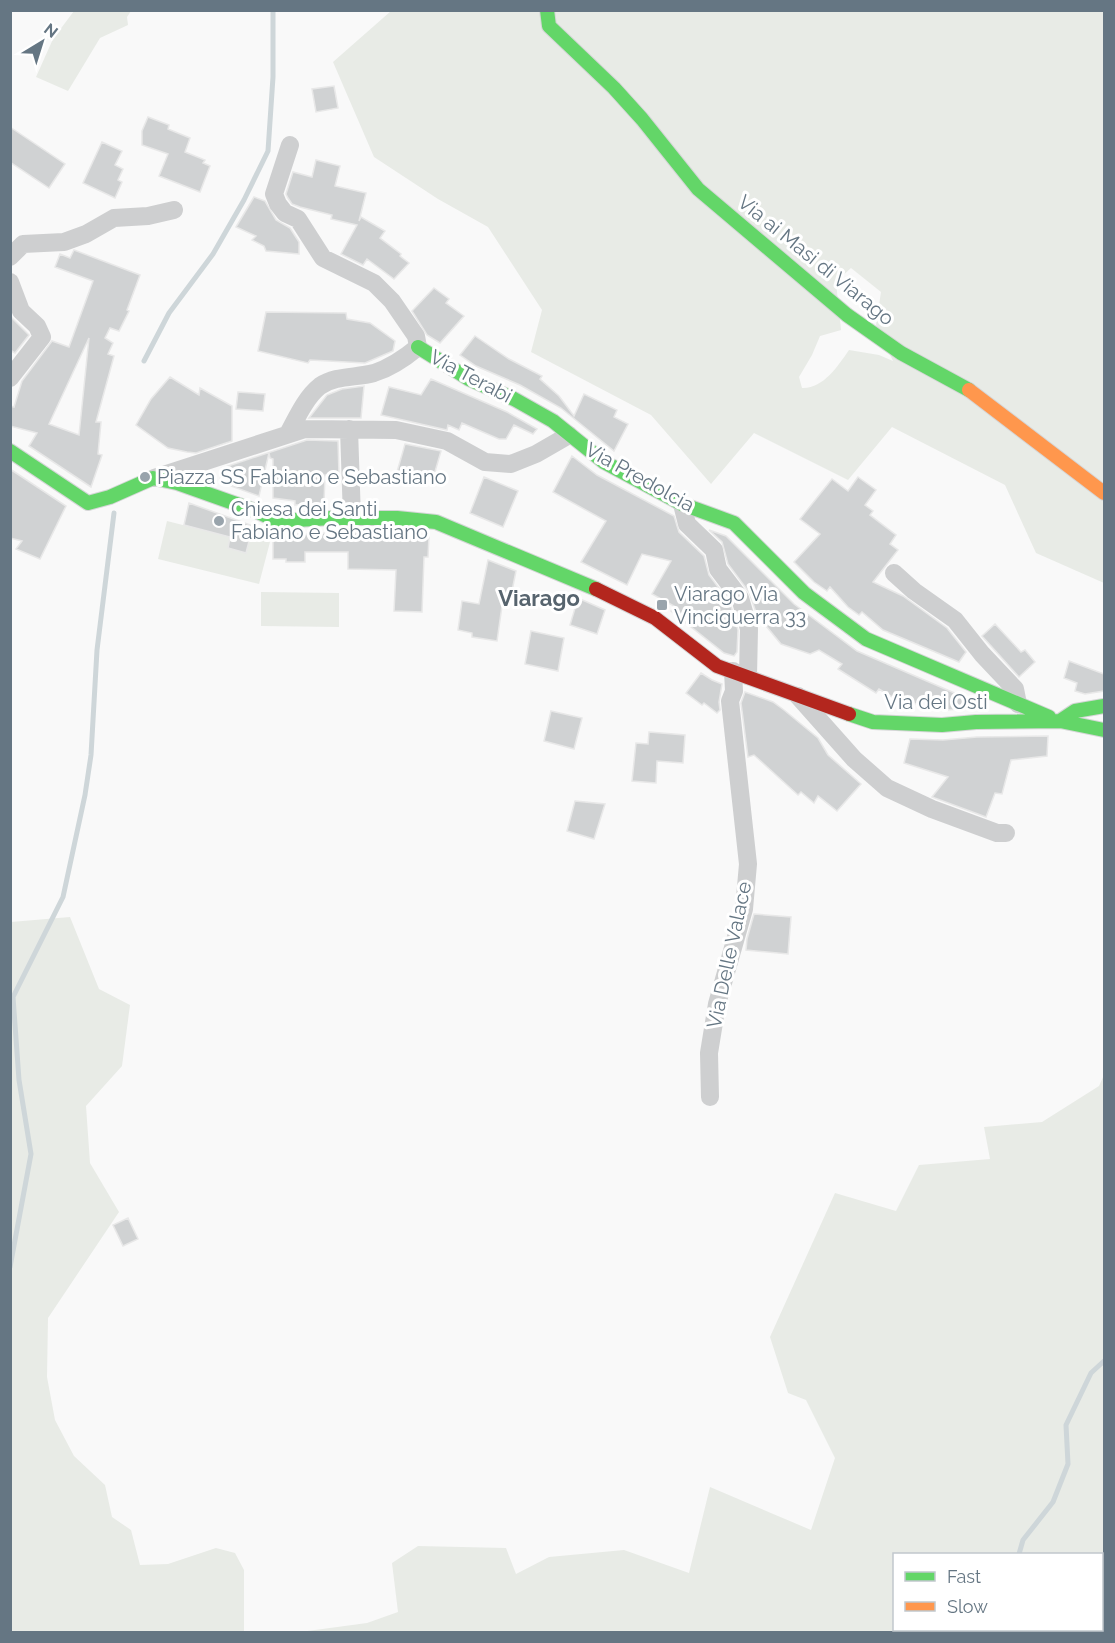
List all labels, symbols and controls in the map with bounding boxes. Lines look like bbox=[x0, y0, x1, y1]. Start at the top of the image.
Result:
north arrow bbox=[12, 12, 72, 72]
text: N bbox=[40, 19, 62, 42]
street label: Via ai Masi di Viarago bbox=[733, 190, 899, 330]
street label: Via Terabi bbox=[426, 344, 516, 408]
street label: Via Predolcia bbox=[581, 437, 699, 517]
place label: Piazza SS Fabiano e Sebastiano bbox=[157, 465, 447, 489]
marker: Piazza SS Fabiano e Sebastiano bbox=[138, 470, 152, 484]
place label: Chiesa dei Santi Fabiano e Sebastiano bbox=[231, 497, 428, 544]
marker: Chiesa dei Santi Fabiano e Sebastiano bbox=[212, 514, 226, 528]
place label: Viarago Via Vinciguerra 33 bbox=[674, 582, 806, 629]
district label: Viarago bbox=[498, 585, 580, 611]
marker: Viarago Via Vinciguerra 33 bbox=[655, 598, 669, 612]
street label: Via dei Osti bbox=[884, 690, 988, 714]
street label: Via Delle Valace bbox=[702, 879, 756, 1031]
legend bbox=[893, 1553, 1103, 1631]
text: Fast bbox=[947, 1566, 981, 1587]
text: Slow bbox=[947, 1596, 988, 1617]

